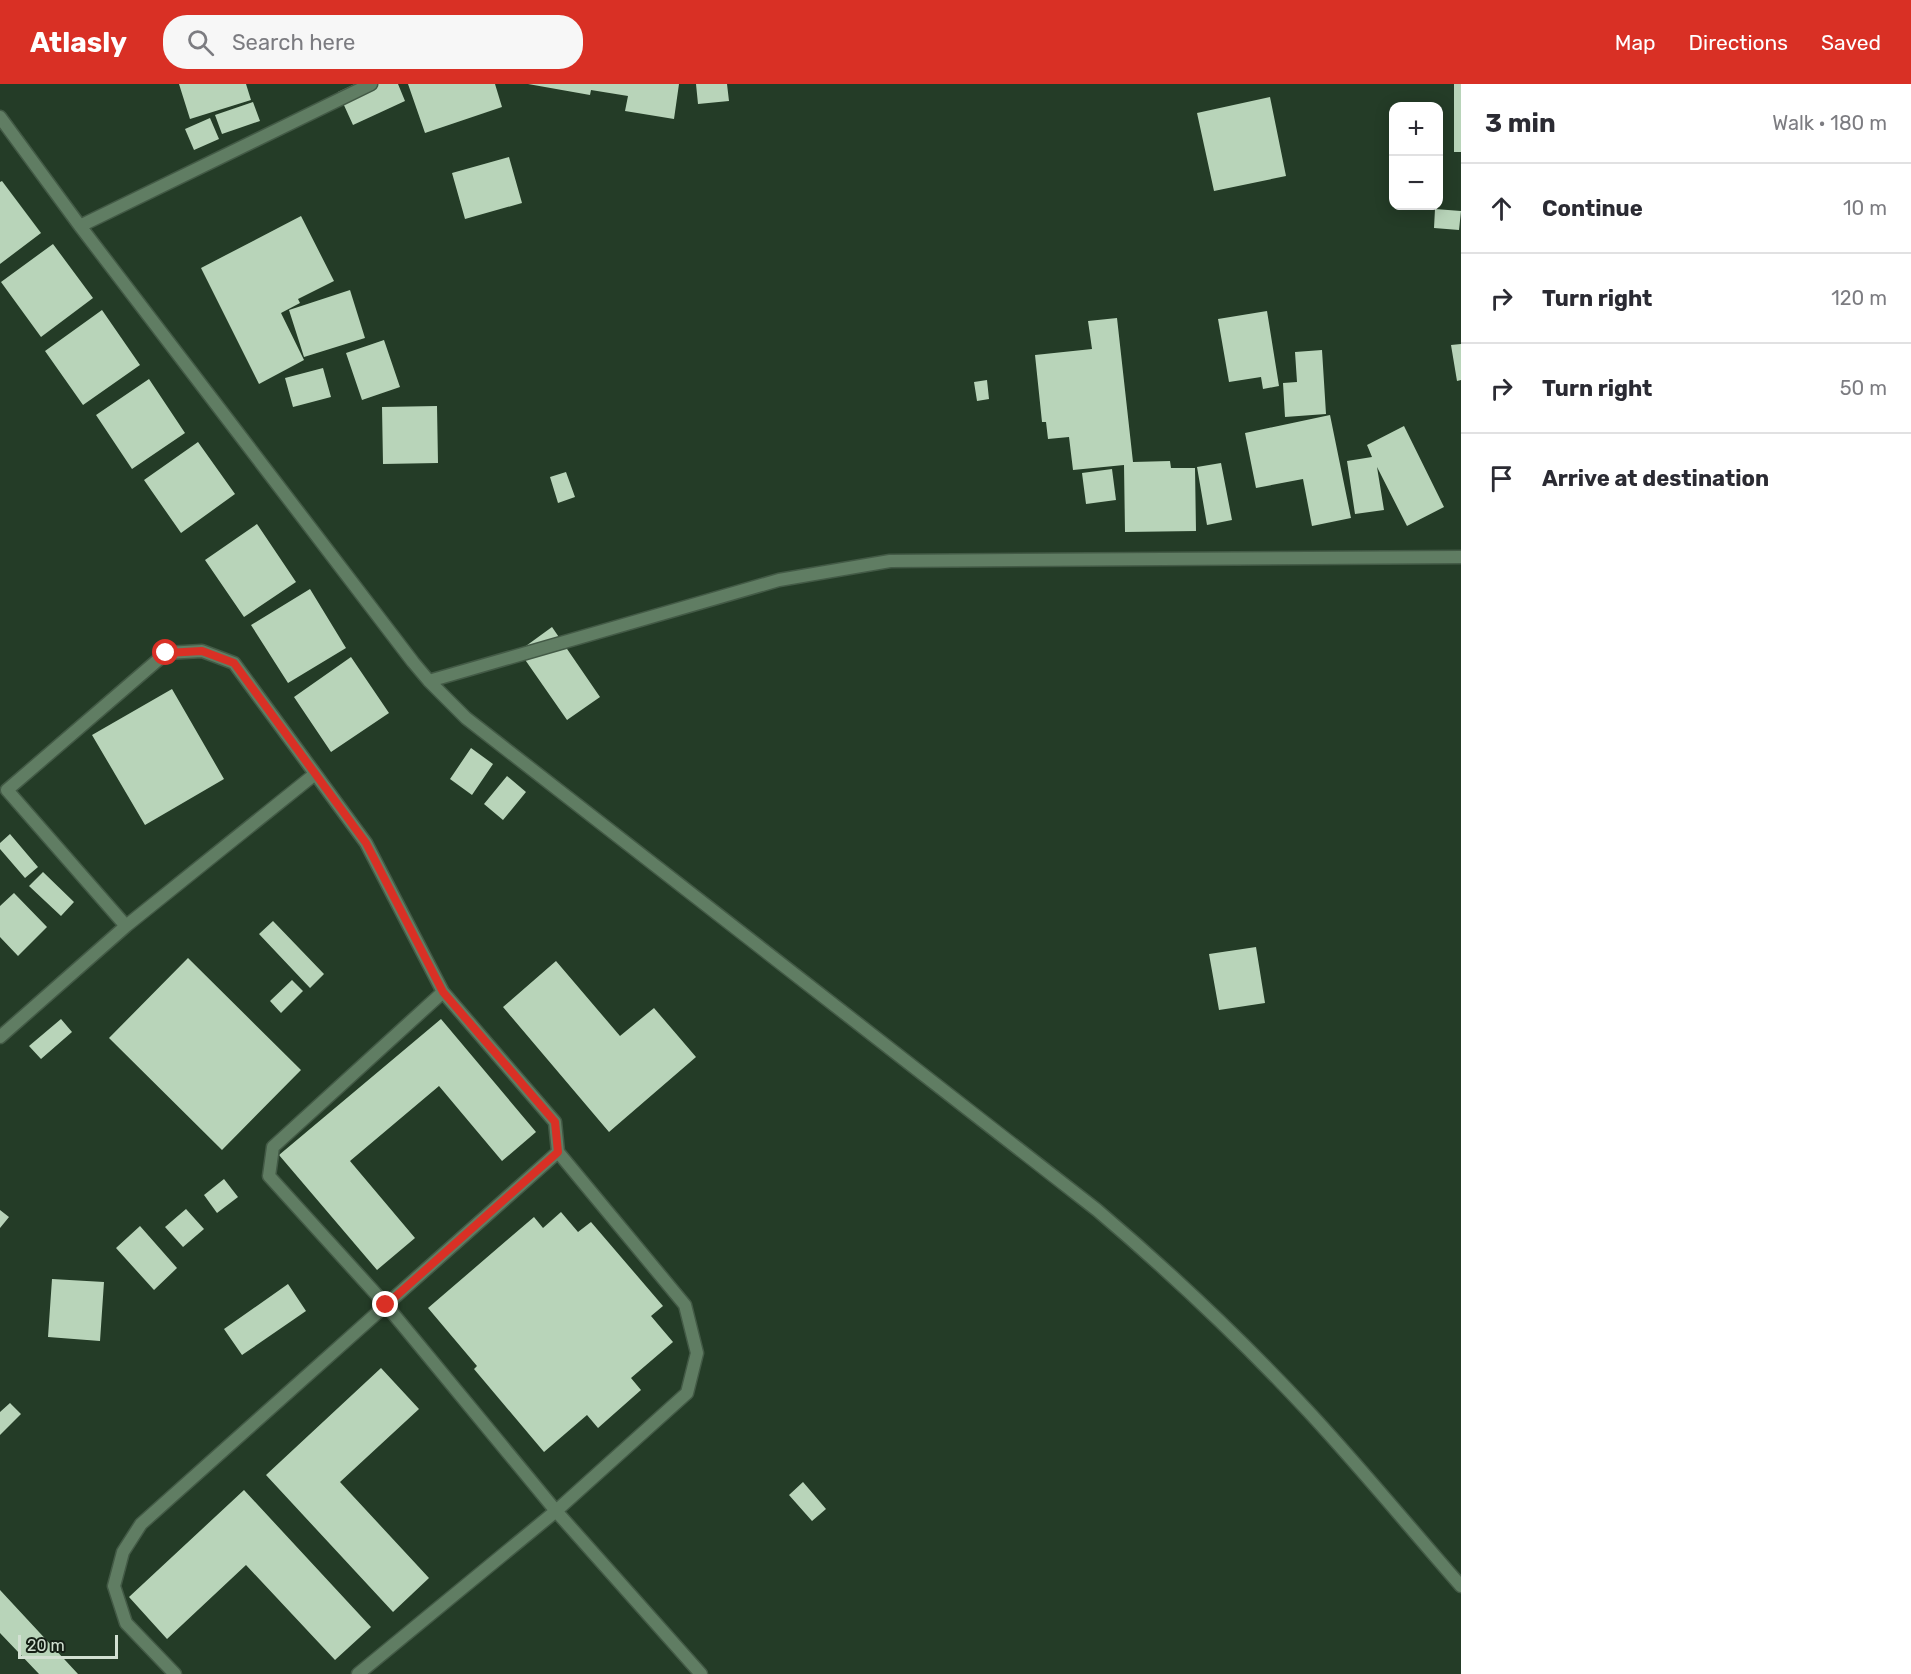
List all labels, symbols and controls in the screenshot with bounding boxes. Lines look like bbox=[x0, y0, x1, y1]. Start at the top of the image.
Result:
search box bbox=[163, 15, 583, 69]
text: Atlasly bbox=[30, 26, 127, 59]
icon: search bbox=[184, 26, 217, 59]
text: Search here bbox=[232, 29, 355, 56]
text: Map bbox=[1615, 30, 1656, 55]
text: Directions bbox=[1689, 30, 1788, 55]
text: Saved bbox=[1821, 30, 1881, 55]
map controls bbox=[1389, 102, 1443, 210]
button: + bbox=[1389, 102, 1443, 156]
text: 3 min bbox=[1485, 108, 1556, 139]
text: Walk · 180 m bbox=[1772, 111, 1887, 135]
button: − bbox=[1389, 156, 1443, 210]
icon: ahead bbox=[1485, 192, 1518, 225]
text: Continue bbox=[1542, 195, 1643, 222]
text: 10 m bbox=[1843, 196, 1887, 220]
icon: right bbox=[1485, 282, 1518, 315]
text: Turn right bbox=[1542, 285, 1652, 312]
text: 120 m bbox=[1831, 286, 1887, 310]
icon: right bbox=[1485, 372, 1518, 405]
text: Turn right bbox=[1542, 375, 1652, 402]
text: 50 m bbox=[1840, 376, 1887, 400]
icon: arrive bbox=[1485, 462, 1518, 495]
text: Arrive at destination bbox=[1542, 465, 1769, 492]
route start bbox=[152, 639, 178, 665]
route end bbox=[372, 1291, 398, 1317]
scale bar bbox=[18, 1632, 118, 1660]
text: 20 m bbox=[27, 1636, 65, 1655]

